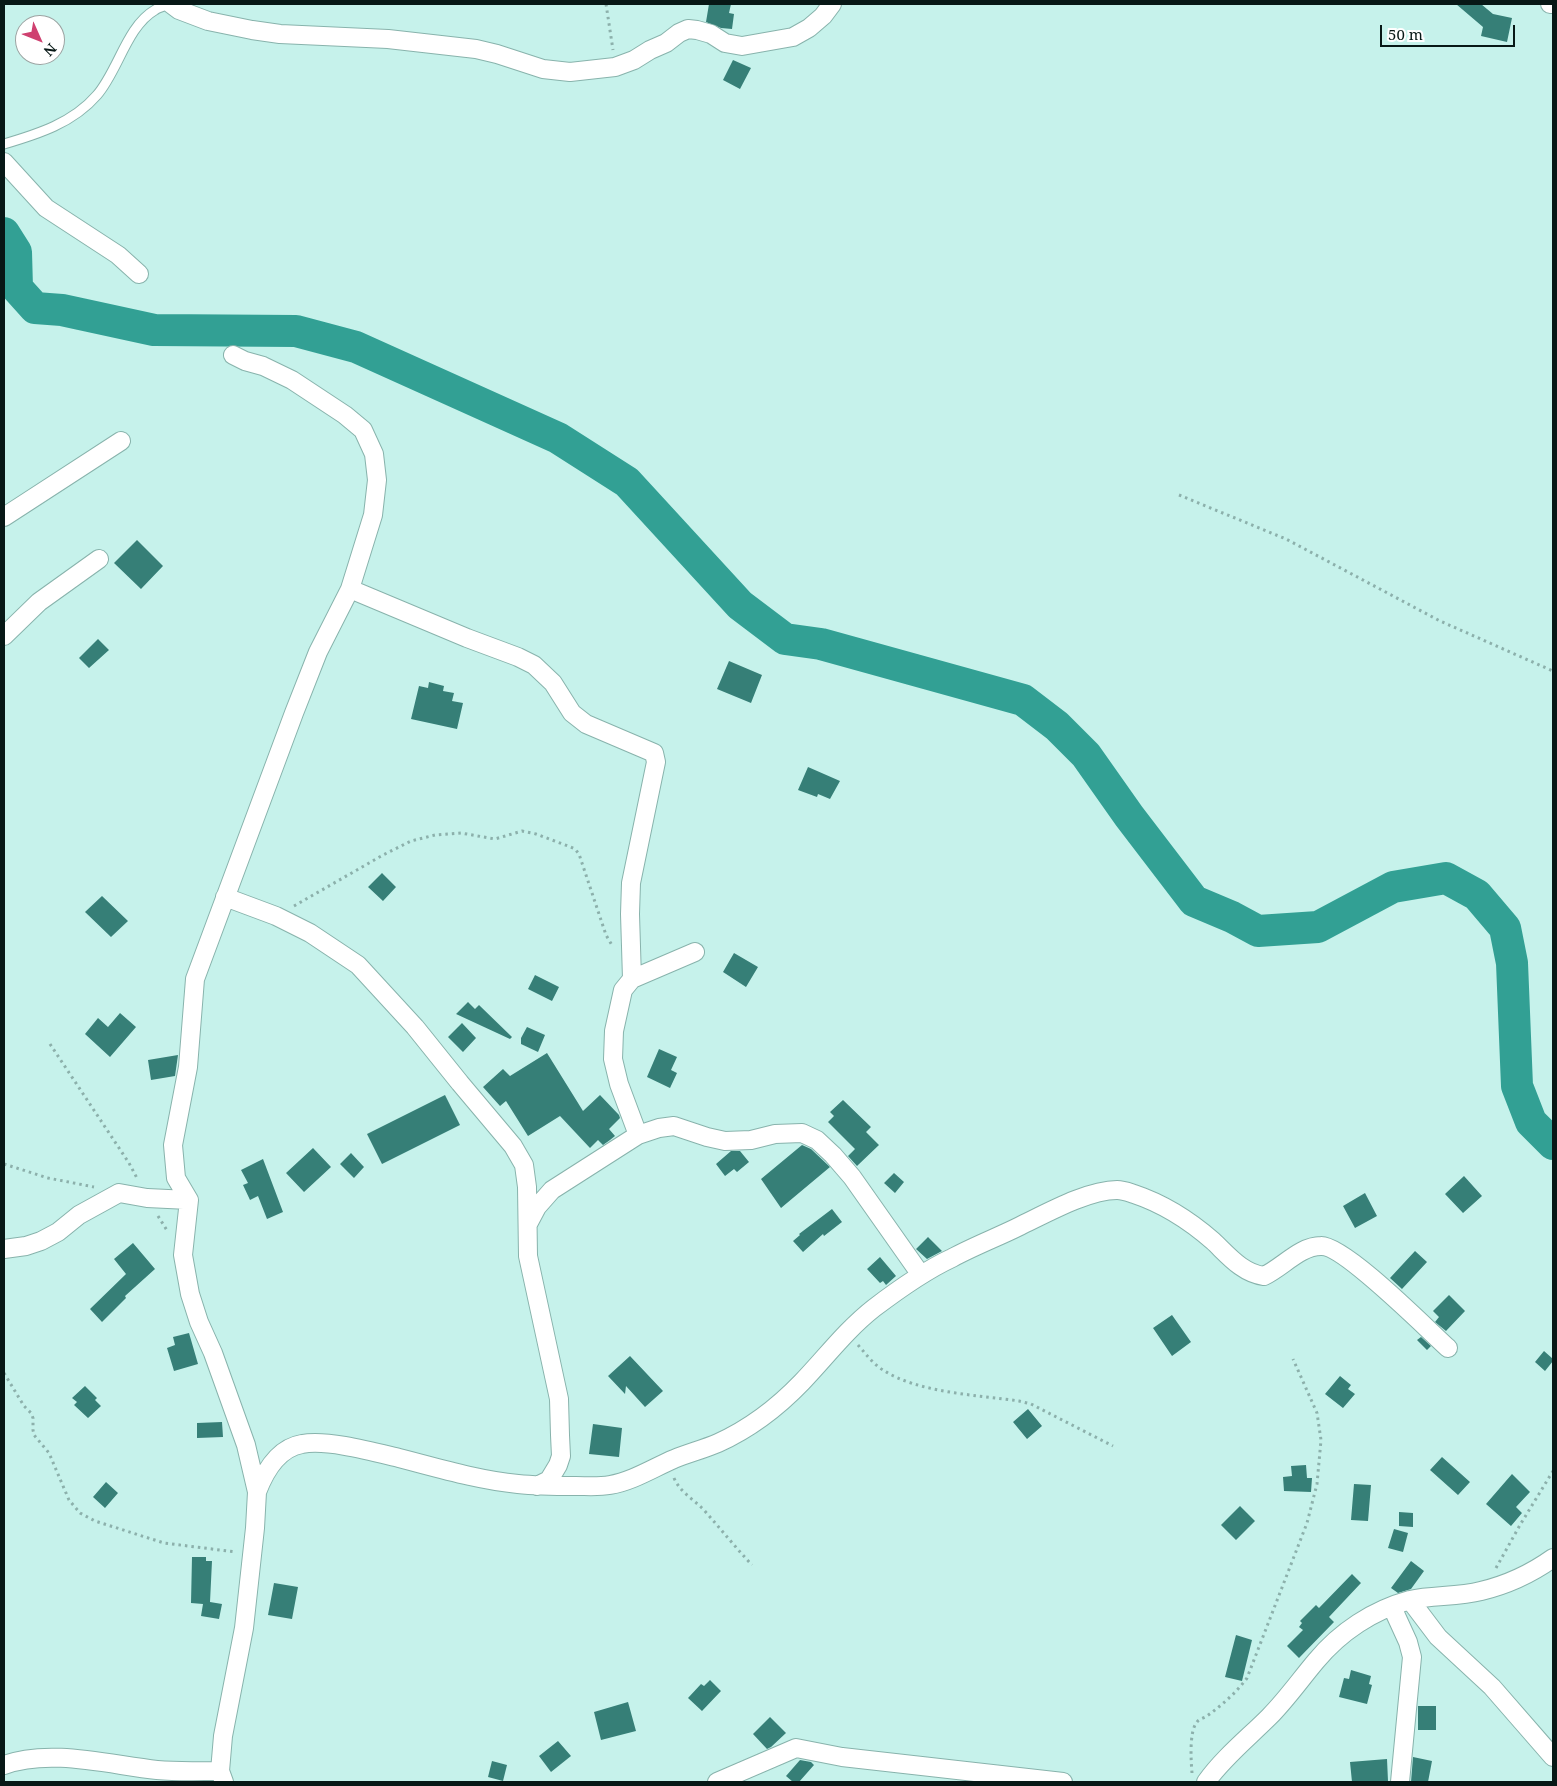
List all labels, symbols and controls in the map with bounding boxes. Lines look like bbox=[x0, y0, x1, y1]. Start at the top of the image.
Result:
north arrow bbox=[15, 15, 65, 65]
scale bar bbox=[1382, 15, 1517, 47]
text: 50 m bbox=[1388, 24, 1423, 44]
text: N bbox=[40, 39, 61, 61]

